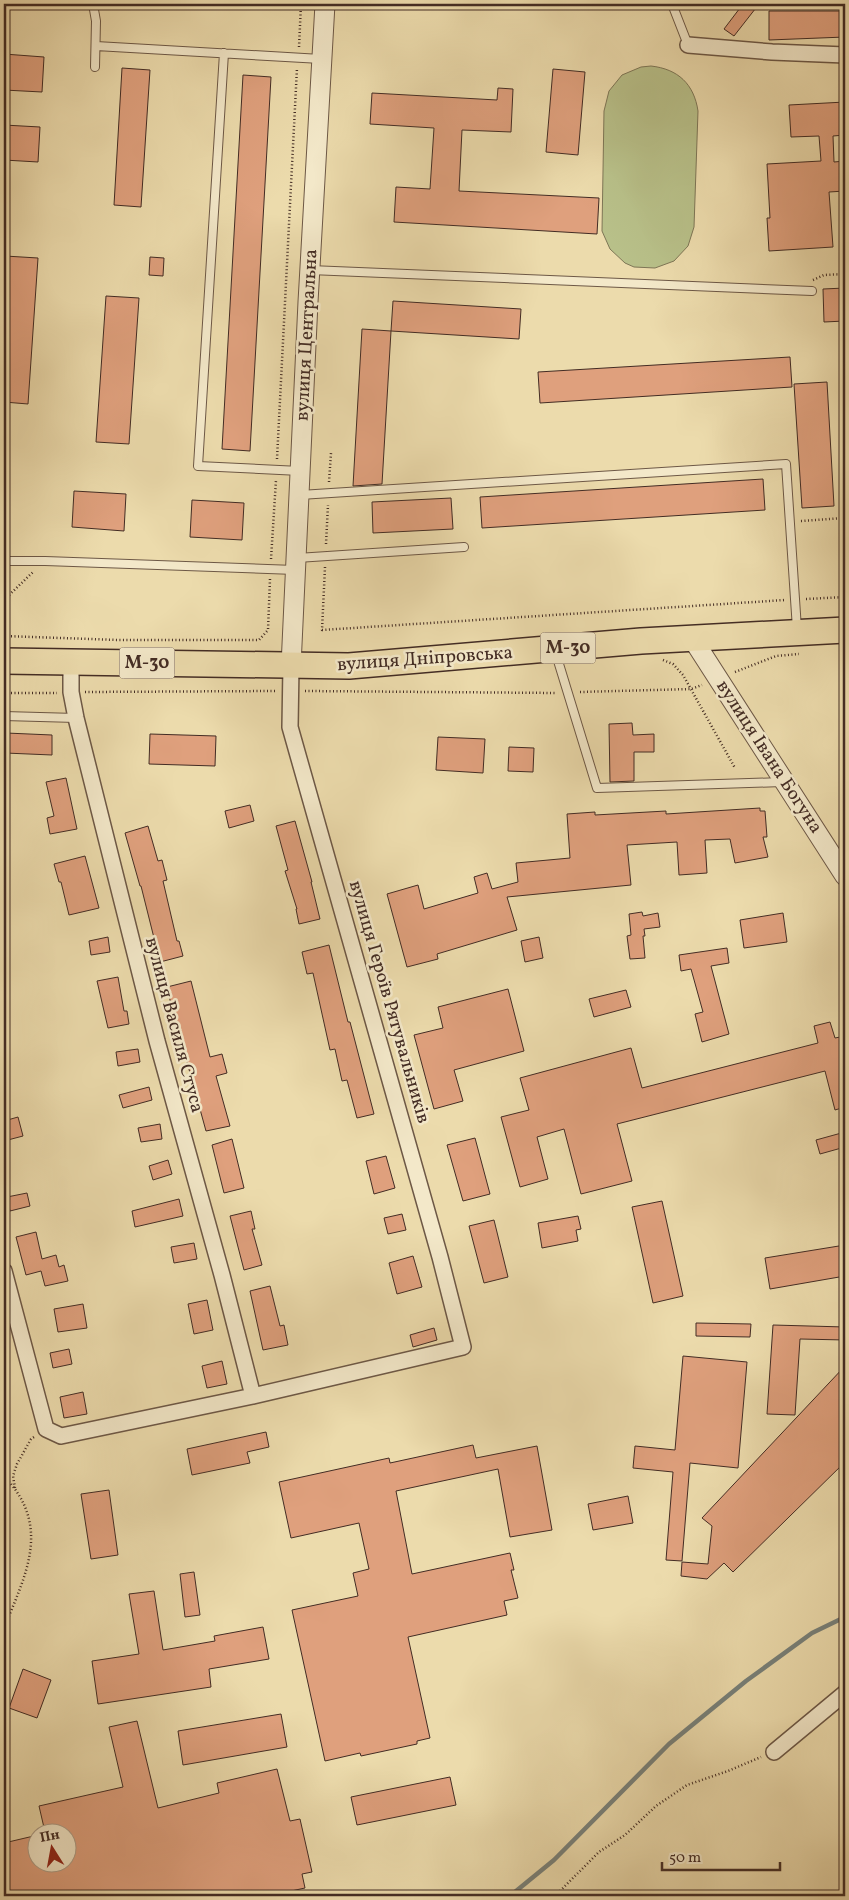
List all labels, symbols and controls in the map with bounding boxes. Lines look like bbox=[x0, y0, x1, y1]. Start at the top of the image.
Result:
street label: вулиця Центральна bbox=[290, 248, 324, 422]
road number: М-30 bbox=[540, 632, 596, 664]
street label: вулиця Дніпровська bbox=[336, 640, 514, 678]
road number: М-30 bbox=[120, 648, 174, 678]
street label: вулиця Івана Богуна bbox=[710, 675, 828, 839]
street label: вулиця Героїв Рятувальників bbox=[342, 878, 436, 1126]
street label: вулиця Василя Стуса bbox=[138, 934, 210, 1116]
north arrow bbox=[28, 1822, 78, 1872]
text: Пн bbox=[38, 1825, 61, 1848]
scale bar bbox=[662, 1840, 779, 1872]
text: 50 m bbox=[669, 1848, 701, 1869]

